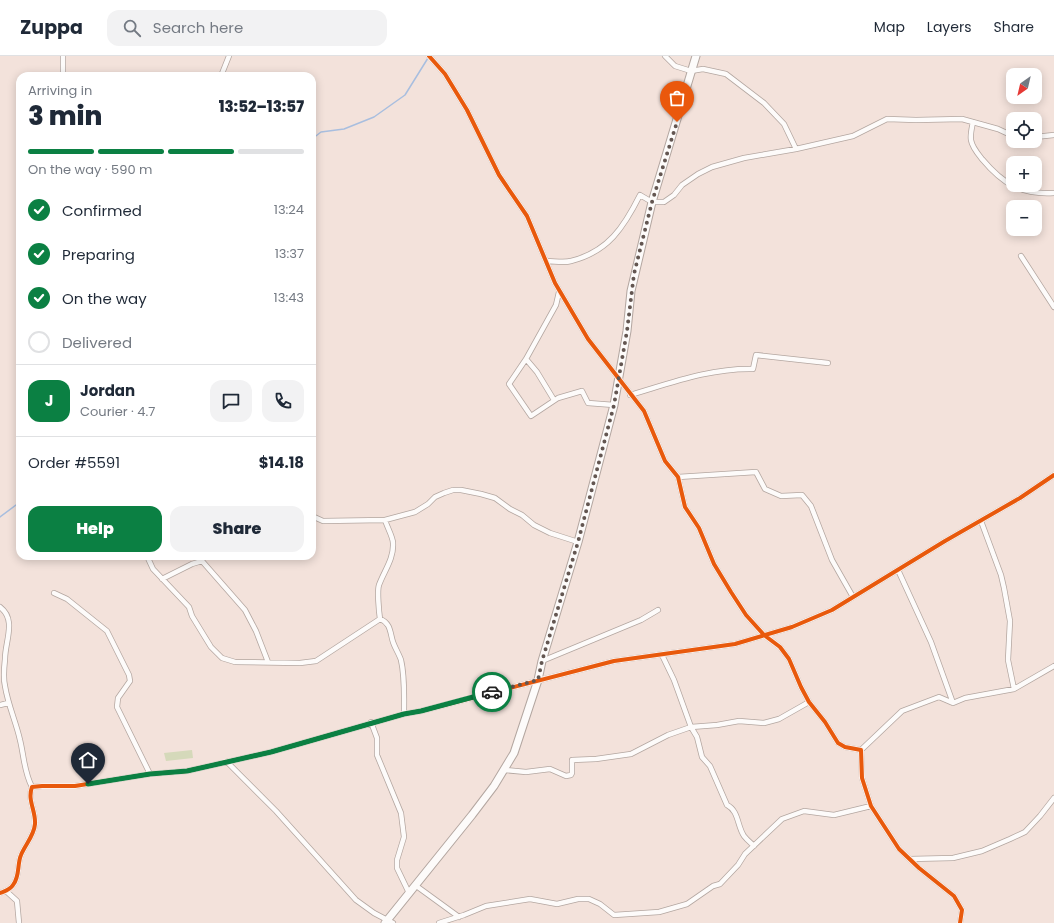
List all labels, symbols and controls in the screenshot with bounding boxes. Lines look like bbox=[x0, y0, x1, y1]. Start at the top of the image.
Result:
search box bbox=[107, 10, 387, 46]
text: Zuppa bbox=[20, 14, 83, 41]
icon: search bbox=[121, 17, 143, 39]
text: Search here bbox=[153, 17, 243, 38]
text: Map bbox=[874, 17, 905, 37]
text: Layers bbox=[927, 17, 971, 37]
text: Share bbox=[993, 17, 1034, 37]
north arrow bbox=[1006, 68, 1042, 104]
map controls bbox=[1006, 68, 1042, 236]
text: Arriving in bbox=[28, 81, 92, 100]
pin bbox=[660, 81, 694, 122]
icon: bag bbox=[666, 87, 688, 109]
text: 13:52–13:57 bbox=[219, 96, 304, 117]
text: 3 min bbox=[28, 98, 102, 134]
button: locate bbox=[1006, 112, 1042, 148]
button: + bbox=[1006, 156, 1042, 192]
text: On the way · 590 m bbox=[28, 160, 152, 179]
icon: check bbox=[28, 199, 50, 221]
text: Confirmed bbox=[62, 200, 142, 221]
text: 13:24 bbox=[274, 200, 304, 219]
button: − bbox=[1006, 200, 1042, 236]
icon: check bbox=[28, 243, 50, 265]
text: Preparing bbox=[62, 244, 135, 265]
text: 13:37 bbox=[275, 244, 304, 263]
icon: check bbox=[28, 287, 50, 309]
text: On the way bbox=[62, 288, 147, 309]
text: 13:43 bbox=[274, 288, 304, 307]
text: Delivered bbox=[62, 332, 132, 353]
text: Jordan bbox=[80, 380, 135, 401]
button: chat bbox=[210, 380, 252, 422]
button: phone bbox=[262, 380, 304, 422]
text: J bbox=[45, 390, 53, 411]
text: Courier · 4.7 bbox=[80, 402, 155, 421]
text: Order #5591 bbox=[28, 452, 120, 473]
text: $14.18 bbox=[259, 452, 304, 473]
button: Help bbox=[28, 506, 162, 552]
button: Share bbox=[170, 506, 304, 552]
courier bbox=[472, 672, 512, 712]
icon: car bbox=[481, 681, 503, 703]
pin bbox=[71, 743, 105, 784]
icon: home bbox=[77, 749, 99, 771]

